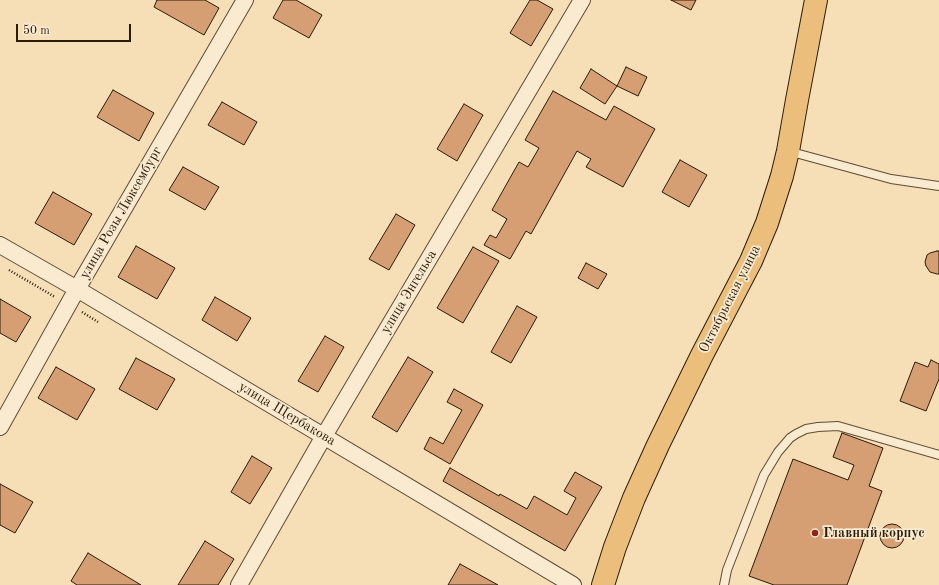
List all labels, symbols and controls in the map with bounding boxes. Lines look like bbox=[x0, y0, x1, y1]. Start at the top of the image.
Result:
scale bar bbox=[18, 16, 133, 42]
text: 50 m bbox=[23, 25, 50, 37]
street label: улица Розы Люксембург bbox=[76, 144, 166, 282]
street label: Октябрьская улица bbox=[696, 242, 764, 356]
street label: улица Энгельса bbox=[377, 247, 441, 337]
street label: улица Щербакова bbox=[235, 378, 339, 450]
place label: Главный корпус bbox=[823, 525, 925, 541]
marker: Главный корпус bbox=[810, 528, 820, 538]

